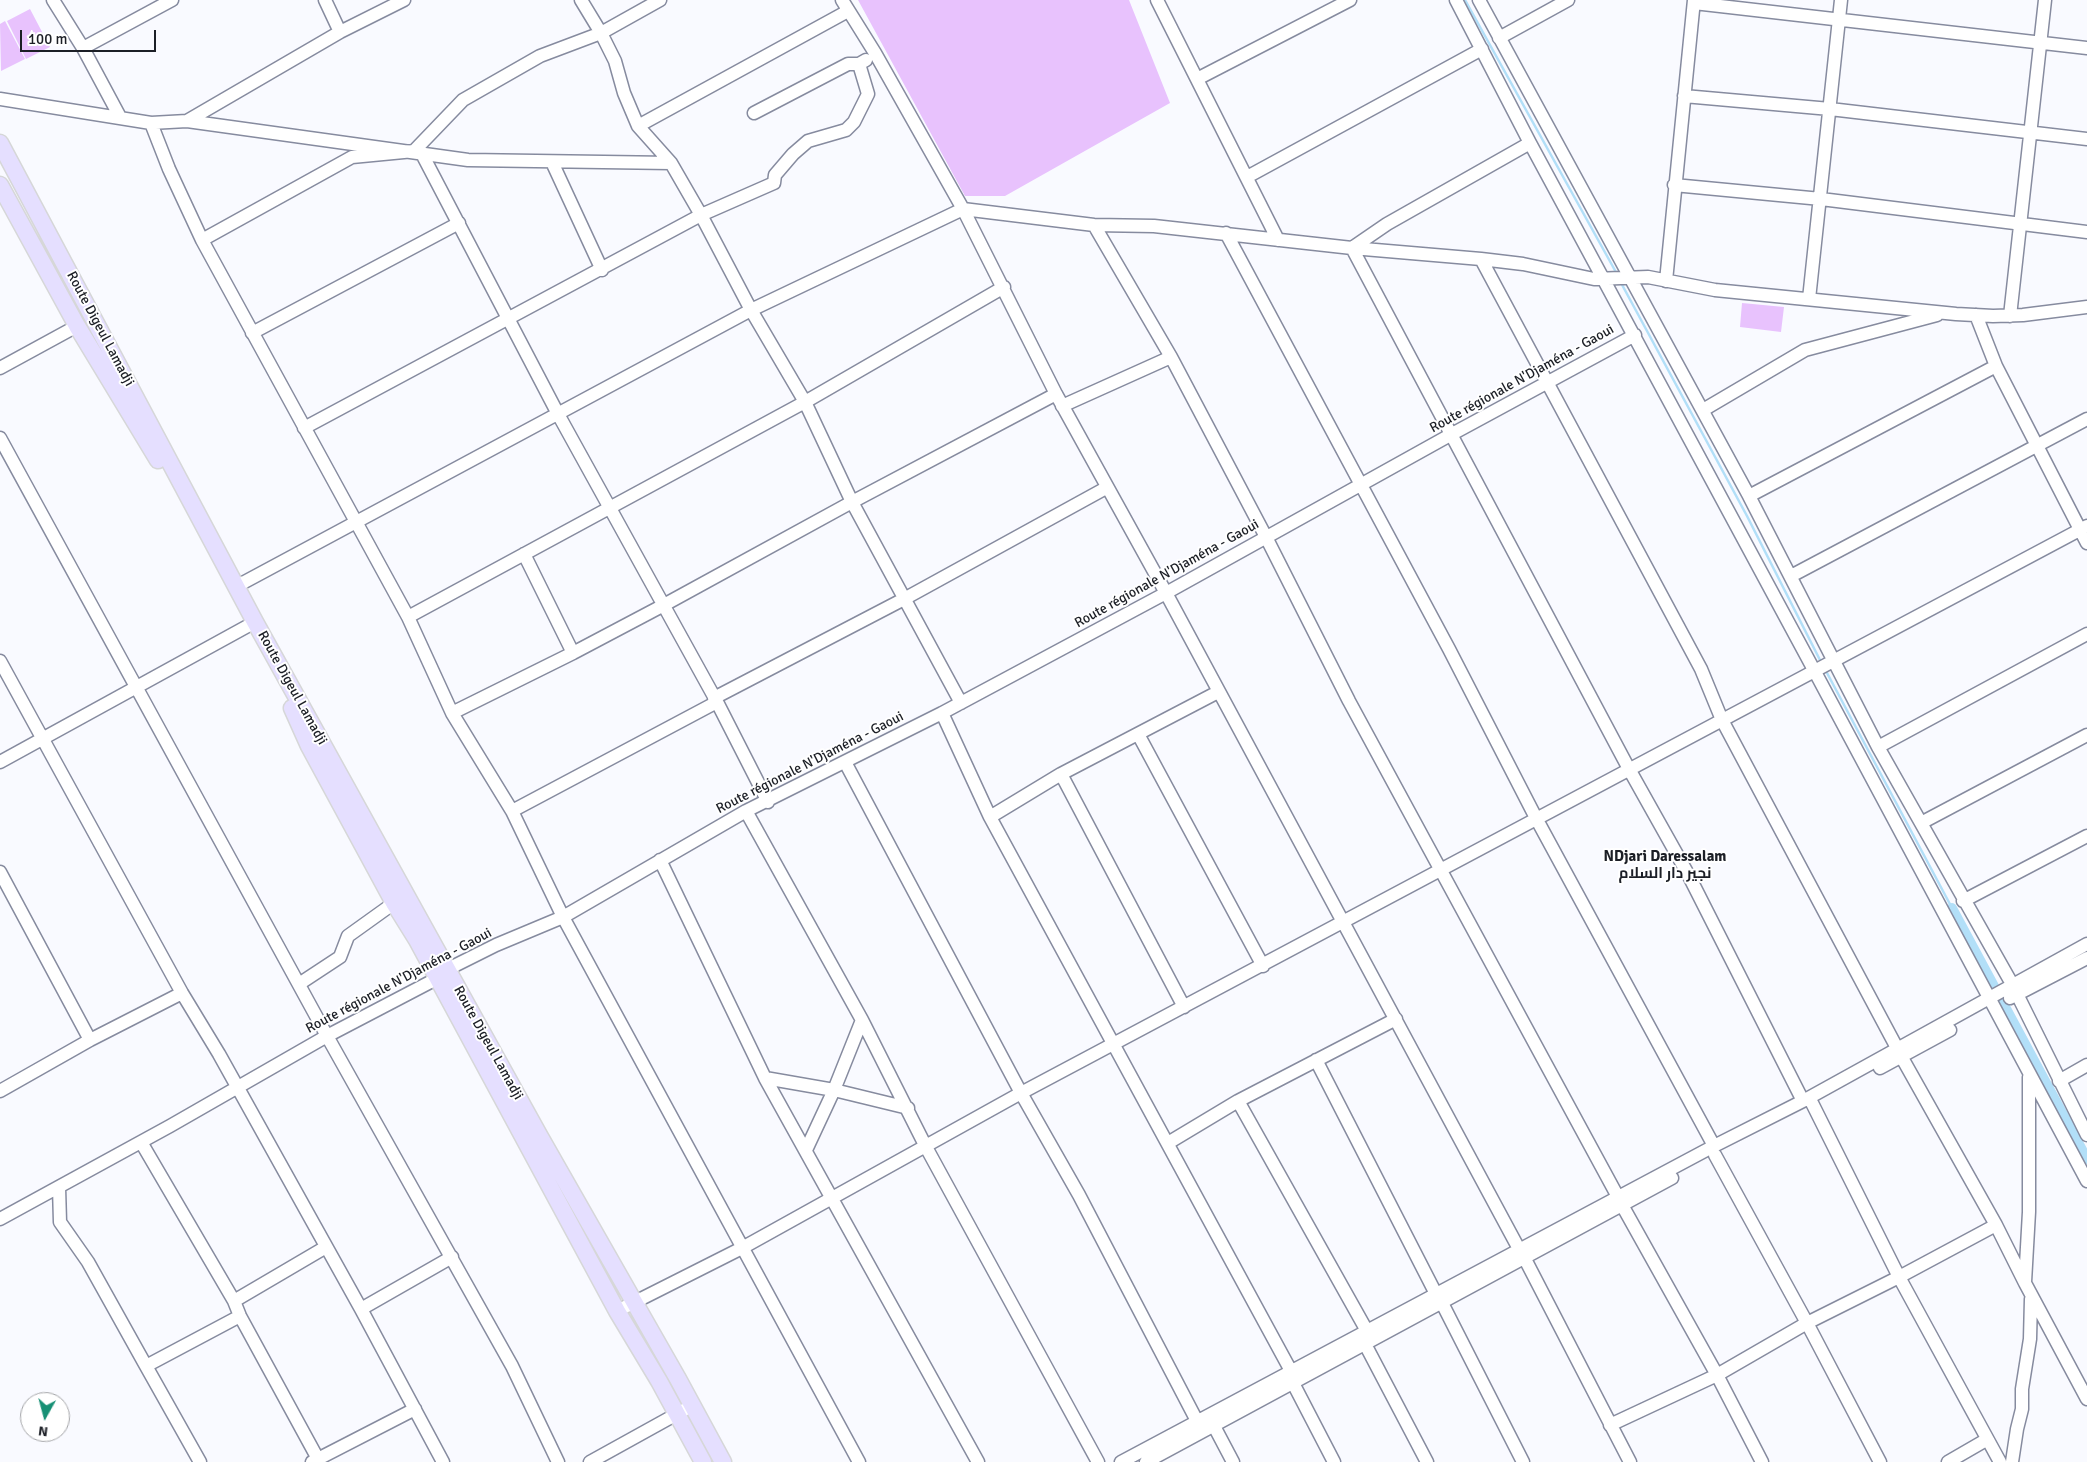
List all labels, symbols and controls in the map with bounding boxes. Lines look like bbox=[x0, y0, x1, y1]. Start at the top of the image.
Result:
scale bar bbox=[22, 20, 159, 52]
text: 100 m bbox=[28, 30, 68, 48]
street label: Route Digeul Lamadji bbox=[63, 269, 137, 389]
street label: Route régionale N'Djaména - Gaoui bbox=[1427, 321, 1617, 437]
street label: Route régionale N'Djaména - Gaoui bbox=[1072, 516, 1262, 632]
street label: Route Digeul Lamadji bbox=[254, 628, 330, 748]
street label: Route régionale N'Djaména - Gaoui bbox=[713, 708, 907, 818]
district label: NDjari Daressalam نجير دار السلام bbox=[1604, 848, 1726, 883]
street label: Route régionale N'Djaména - Gaoui bbox=[303, 925, 495, 1037]
street label: Route Digeul Lamadji bbox=[450, 983, 526, 1103]
north arrow bbox=[20, 1392, 70, 1442]
text: N bbox=[37, 1422, 49, 1440]

